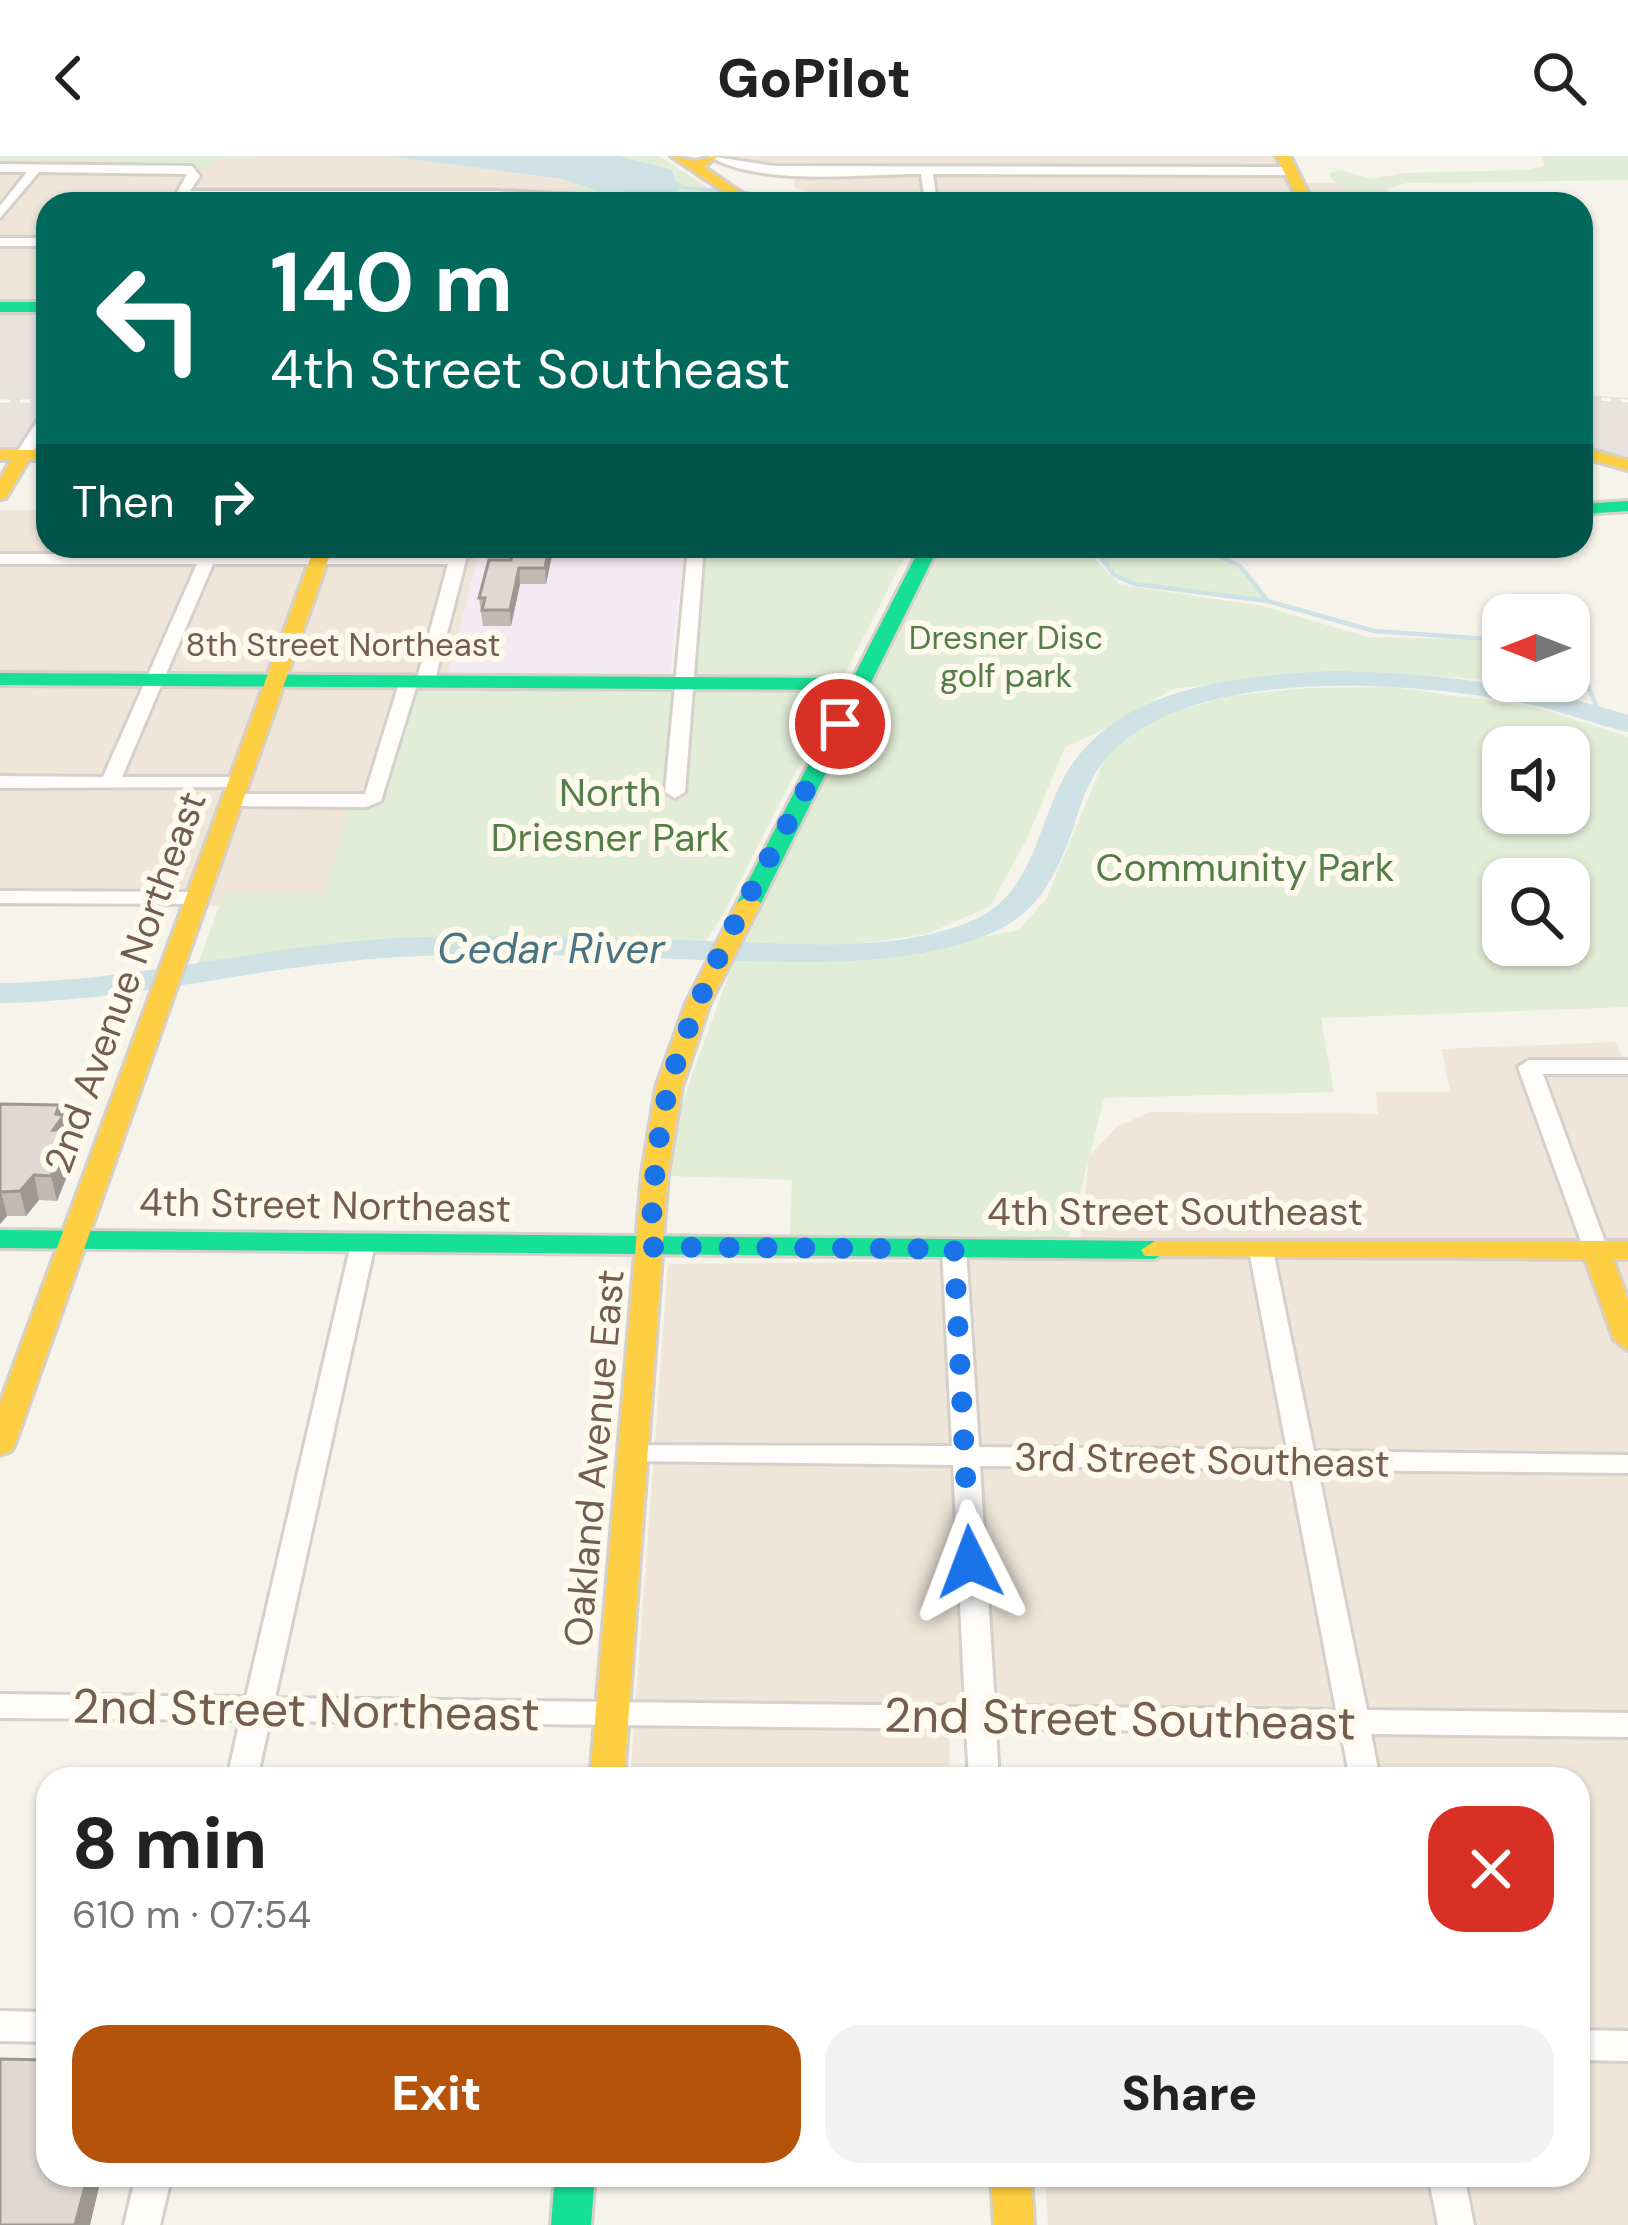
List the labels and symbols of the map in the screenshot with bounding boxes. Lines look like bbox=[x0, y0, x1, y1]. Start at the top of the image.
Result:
north arrow bbox=[1482, 594, 1590, 702]
park label: Dresner Disc golf park bbox=[909, 616, 1103, 697]
street label: 8th Street Northeast bbox=[185, 623, 501, 666]
pin bbox=[789, 673, 891, 775]
park label: North Driesner Park bbox=[491, 767, 729, 863]
street label: 2nd Avenue Northeast bbox=[32, 784, 218, 1180]
park label: Community Park bbox=[1095, 842, 1395, 893]
water label: Cedar River bbox=[437, 921, 666, 976]
street label: 4th Street Northeast bbox=[138, 1176, 512, 1234]
street label: 4th Street Southeast bbox=[987, 1186, 1363, 1237]
street label: Oakland Avenue East bbox=[552, 1267, 636, 1649]
street label: 3rd Street Southeast bbox=[1014, 1431, 1390, 1489]
position arrow bbox=[907, 1499, 1033, 1625]
street label: 2nd Street Northeast bbox=[72, 1674, 540, 1746]
street label: 2nd Street Southeast bbox=[883, 1683, 1357, 1755]

